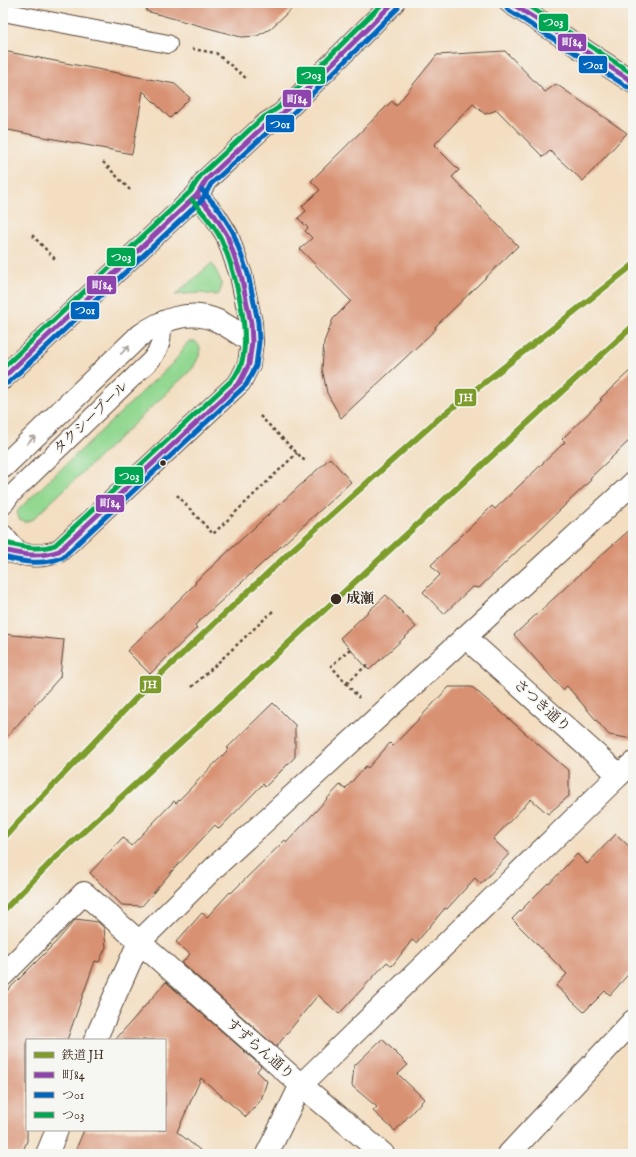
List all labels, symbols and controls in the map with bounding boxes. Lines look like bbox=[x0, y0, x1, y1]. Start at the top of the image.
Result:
line badge: つ03 bbox=[538, 13, 569, 32]
text: つ03 bbox=[543, 16, 563, 30]
line badge: 町84 bbox=[557, 33, 587, 52]
text: 町84 bbox=[562, 36, 583, 50]
line badge: つ01 bbox=[578, 55, 608, 74]
text: つ01 bbox=[583, 59, 603, 73]
line badge: つ03 bbox=[296, 66, 326, 85]
text: つ03 bbox=[301, 69, 321, 83]
line badge: 町84 bbox=[282, 89, 312, 108]
text: 町84 bbox=[287, 93, 308, 107]
line badge: つ01 bbox=[265, 114, 295, 133]
text: つ01 bbox=[270, 118, 290, 132]
line badge: つ03 bbox=[106, 247, 136, 267]
text: つ03 bbox=[111, 251, 131, 265]
line badge: 町84 bbox=[86, 275, 117, 295]
text: 町84 bbox=[92, 279, 113, 293]
line badge: つ01 bbox=[70, 301, 100, 320]
text: つ01 bbox=[75, 304, 95, 318]
one-way arrow bbox=[120, 345, 130, 355]
street label: タクシープール bbox=[50, 378, 132, 458]
line badge: JH bbox=[454, 388, 477, 407]
text: JH bbox=[457, 391, 474, 405]
one-way arrow bbox=[26, 435, 36, 444]
unlabelled marker bbox=[158, 458, 168, 468]
line badge: つ03 bbox=[114, 466, 144, 485]
text: つ03 bbox=[119, 470, 139, 484]
line badge: 町84 bbox=[95, 494, 125, 513]
text: 町84 bbox=[100, 497, 121, 511]
place label: 成瀬 bbox=[346, 590, 374, 608]
marker: 成瀬 bbox=[329, 592, 343, 606]
line badge: JH bbox=[139, 675, 162, 694]
street label: さつき通り bbox=[510, 676, 574, 736]
text: JH bbox=[141, 678, 158, 692]
street label: すずらん通り bbox=[222, 1015, 298, 1083]
legend bbox=[26, 1039, 166, 1131]
text: 鉄道 JH bbox=[61, 1048, 104, 1064]
text: 町84 bbox=[62, 1068, 85, 1083]
text: つ01 bbox=[62, 1088, 84, 1103]
text: つ03 bbox=[62, 1108, 84, 1123]

